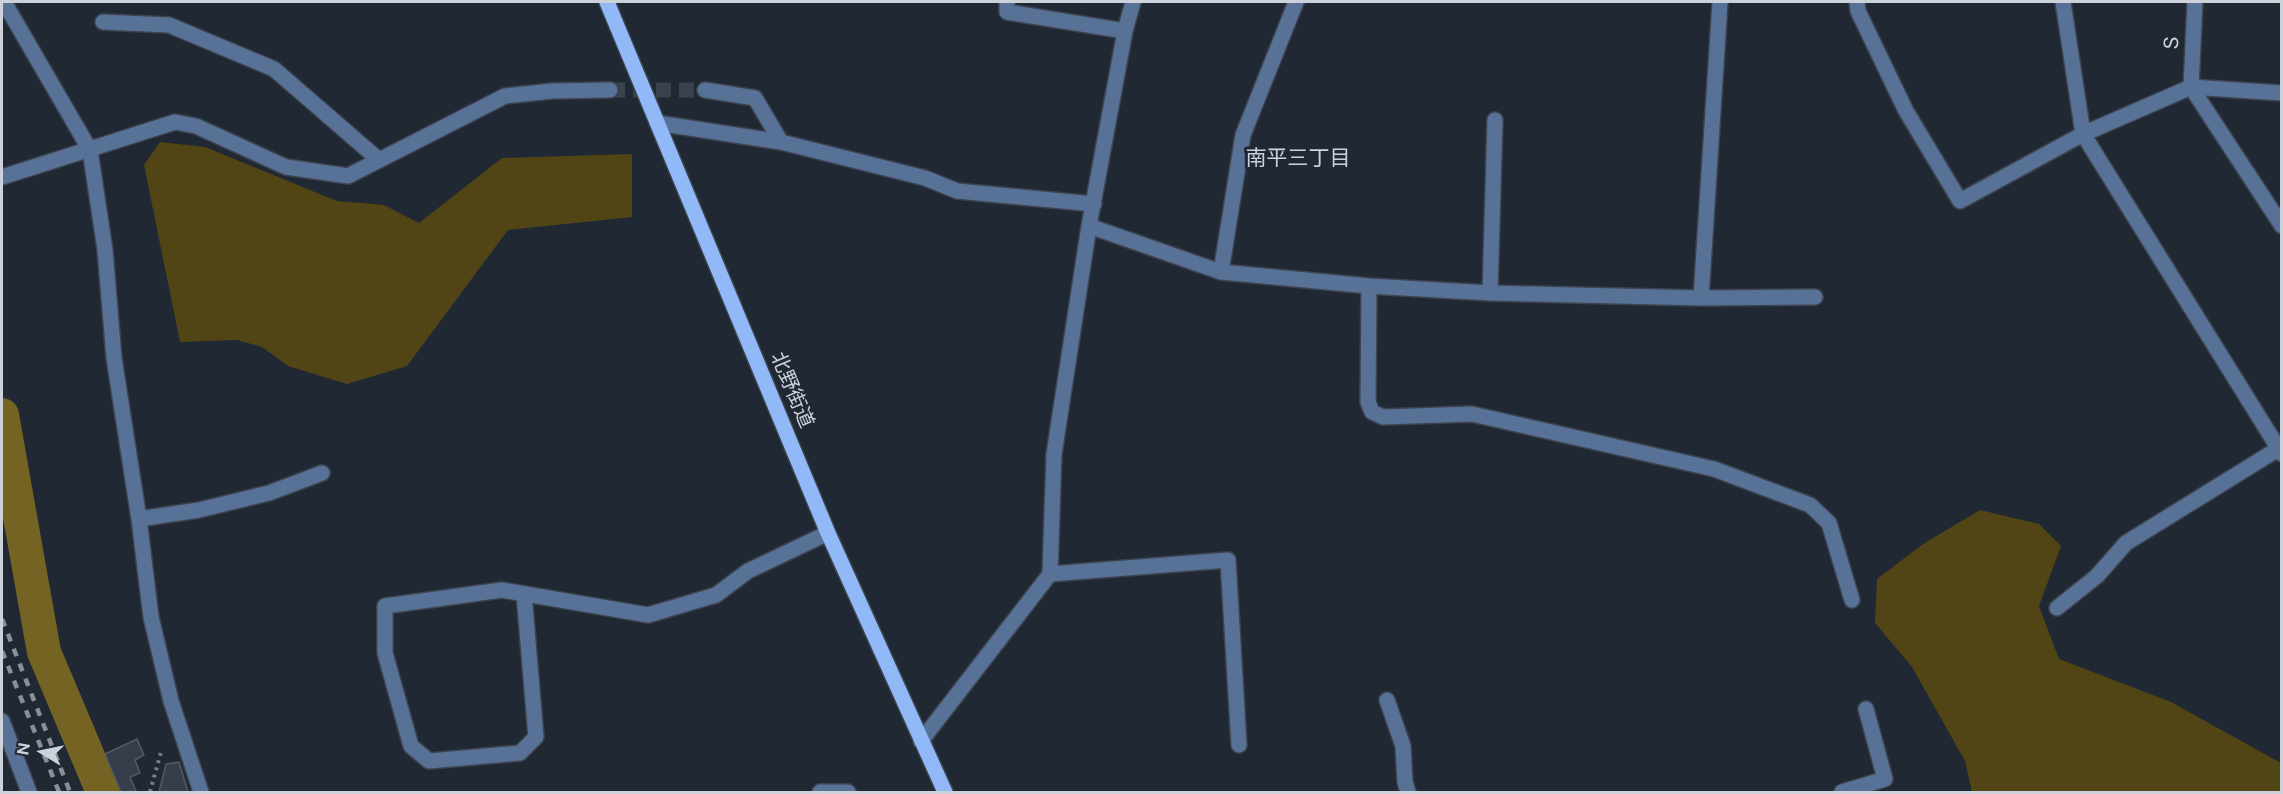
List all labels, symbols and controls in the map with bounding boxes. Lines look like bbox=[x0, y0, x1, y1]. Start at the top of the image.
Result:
street label: S bbox=[2160, 36, 2184, 50]
district label: 南平三丁目 bbox=[1246, 146, 1350, 172]
street label: 北野街道 bbox=[765, 348, 819, 432]
north arrow bbox=[12, 722, 72, 782]
text: N bbox=[13, 741, 34, 757]

